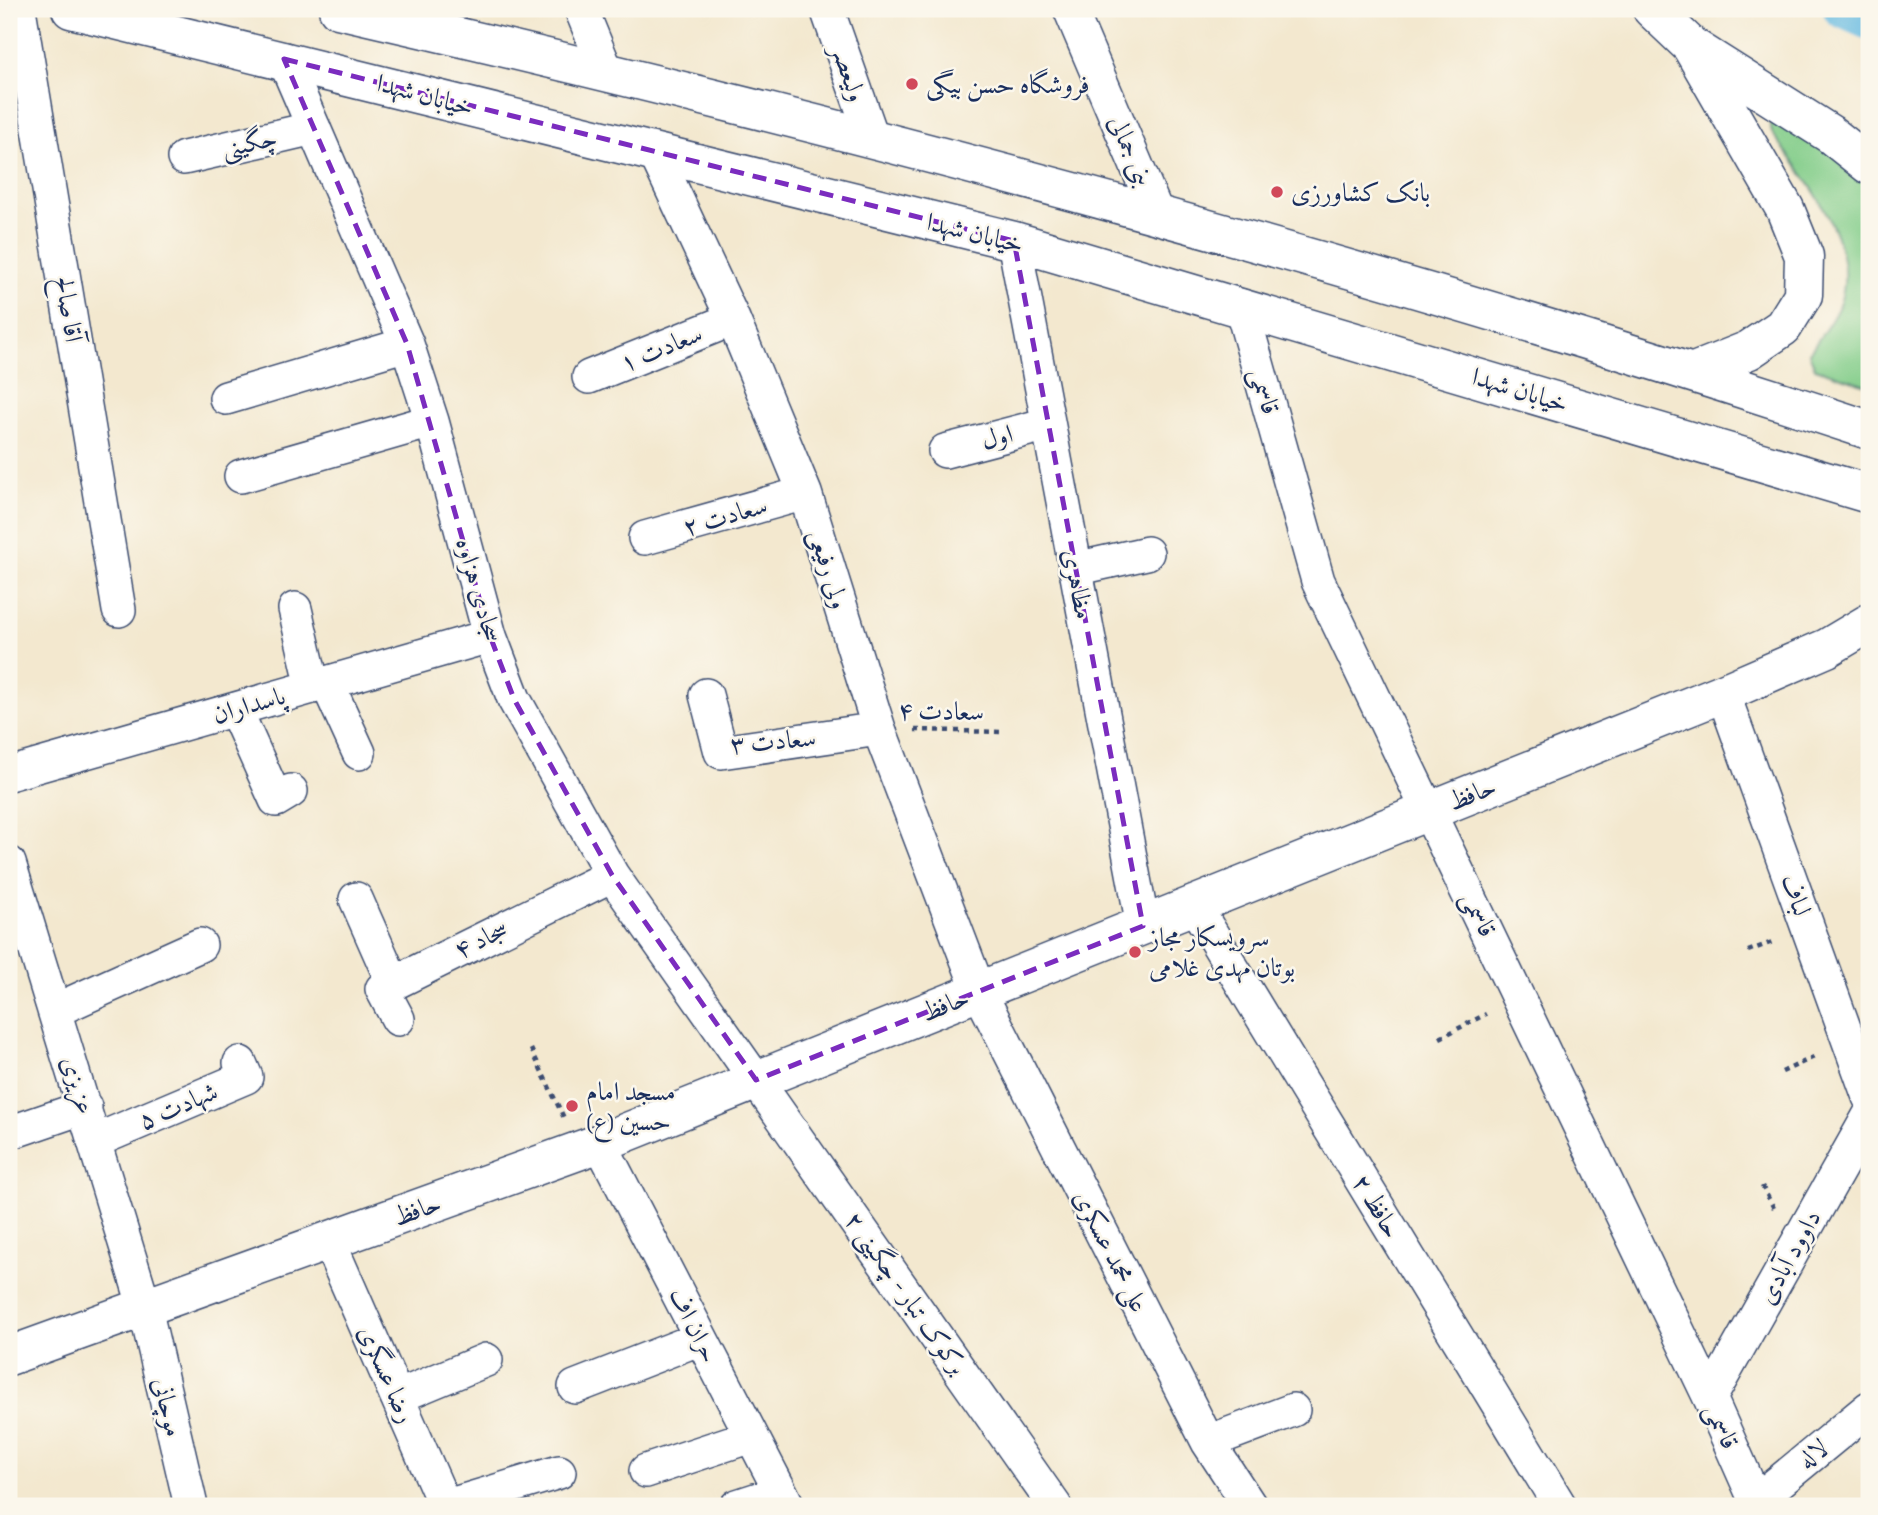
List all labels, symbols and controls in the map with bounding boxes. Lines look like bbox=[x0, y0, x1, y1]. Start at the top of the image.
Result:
street label: ولیعصر bbox=[822, 37, 875, 106]
street label: خیابان شهدا bbox=[373, 65, 477, 125]
place label: فروشگاه حسن بیگی bbox=[926, 67, 1090, 102]
marker: فروشگاه حسن بیگی bbox=[904, 76, 920, 92]
street label: بنی جمالی bbox=[1100, 110, 1162, 192]
street label: چگینی bbox=[218, 120, 281, 167]
place label: بانک کشاورزی bbox=[1291, 175, 1430, 210]
marker: بانک کشاورزی bbox=[1269, 184, 1285, 200]
street label: خیابان شهدا bbox=[923, 204, 1027, 262]
street label: آقا صالح bbox=[43, 273, 92, 348]
street label: سعادت ۱ bbox=[614, 316, 708, 380]
street label: خیابان شهدا bbox=[1468, 359, 1572, 421]
street label: قاسمی bbox=[1242, 364, 1288, 418]
street label: اول bbox=[977, 416, 1017, 458]
street label: سعادت ۲ bbox=[679, 487, 771, 545]
street label: ولی رفیعی bbox=[800, 525, 858, 613]
street label: سجادی هزاوه bbox=[447, 534, 511, 646]
street label: مظاهری bbox=[1054, 546, 1102, 622]
street label: پاسداران bbox=[208, 678, 291, 733]
street label: سعادت ۴ bbox=[898, 693, 984, 729]
street label: سعادت ۳ bbox=[728, 720, 818, 762]
street label: حافظ bbox=[1443, 769, 1501, 819]
street label: لباف bbox=[1772, 869, 1820, 921]
street label: قاسمی bbox=[1453, 885, 1505, 943]
street label: سجاد ۴ bbox=[448, 911, 514, 967]
place label: سرویسکار مجاز بوتان مهدی غلامی bbox=[1146, 920, 1295, 985]
marker: سرویسکار مجاز بوتان مهدی غلامی bbox=[1127, 944, 1143, 960]
street label: حافظ bbox=[916, 980, 974, 1030]
street label: عزیزی bbox=[53, 1052, 103, 1118]
street label: شهادت ۵ bbox=[133, 1074, 223, 1138]
place label: مسجد امام حسین (ع) bbox=[586, 1074, 676, 1143]
marker: مسجد امام حسین (ع) bbox=[564, 1098, 580, 1114]
street label: حافظ ۲ bbox=[1344, 1167, 1410, 1245]
street label: علی محمد عسکری bbox=[1064, 1184, 1157, 1319]
street label: حافظ bbox=[388, 1185, 446, 1235]
street label: داوود آبادی bbox=[1749, 1203, 1829, 1311]
street label: برکوک تبار - چگینی ۲ bbox=[836, 1204, 976, 1383]
street label: حران اف bbox=[660, 1282, 728, 1368]
street label: رضا عسگری bbox=[350, 1319, 424, 1429]
street label: موچانی bbox=[144, 1374, 192, 1440]
street label: قاسمی bbox=[1696, 1397, 1748, 1455]
street label: لاله bbox=[1790, 1431, 1836, 1477]

